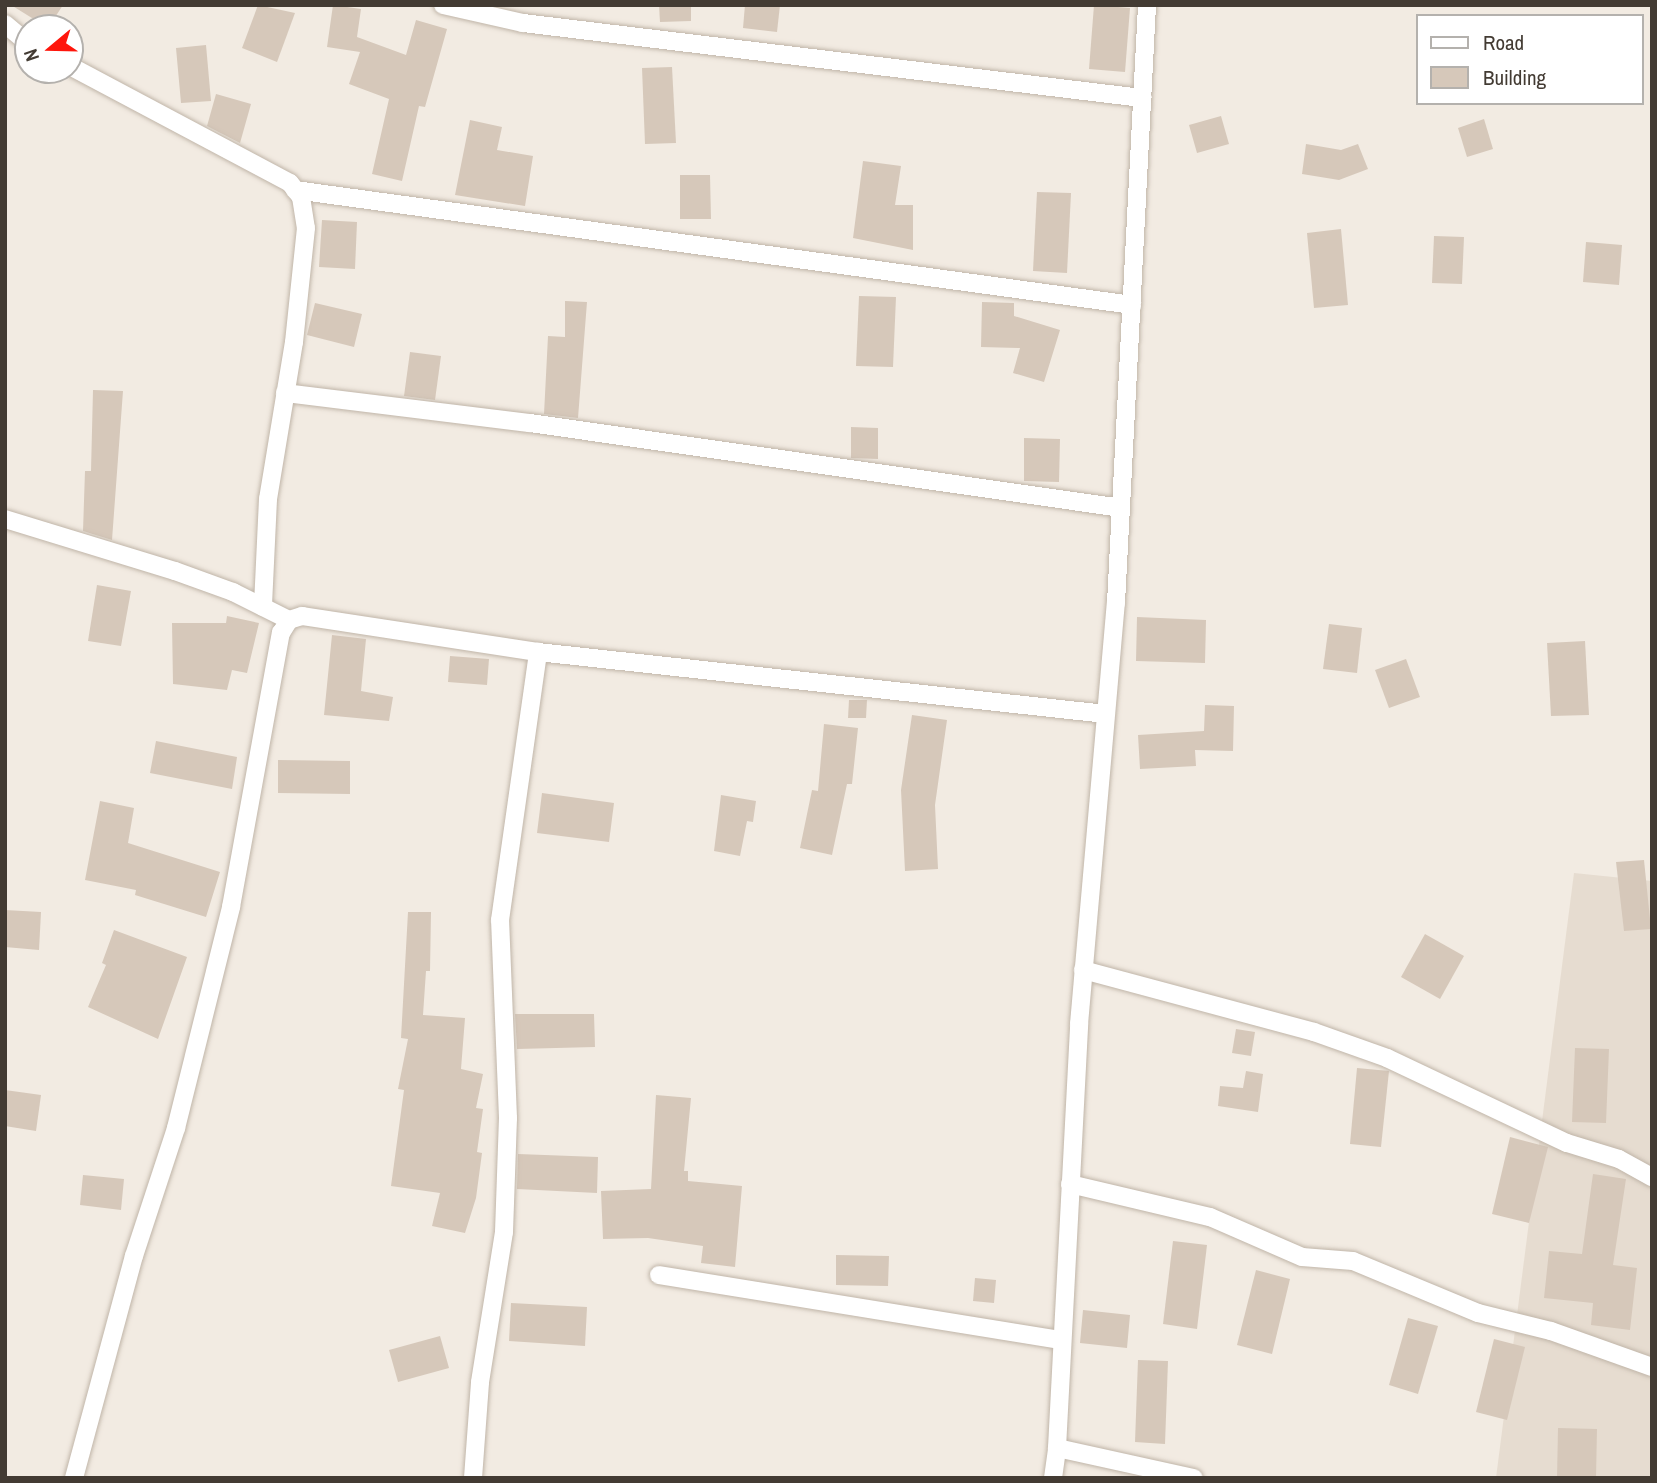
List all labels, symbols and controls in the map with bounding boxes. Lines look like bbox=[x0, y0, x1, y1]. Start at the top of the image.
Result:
north arrow bbox=[14, 14, 84, 84]
legend bbox=[1416, 14, 1643, 105]
text: Road bbox=[1483, 28, 1524, 57]
text: N bbox=[17, 46, 45, 65]
text: Building bbox=[1483, 63, 1546, 92]

